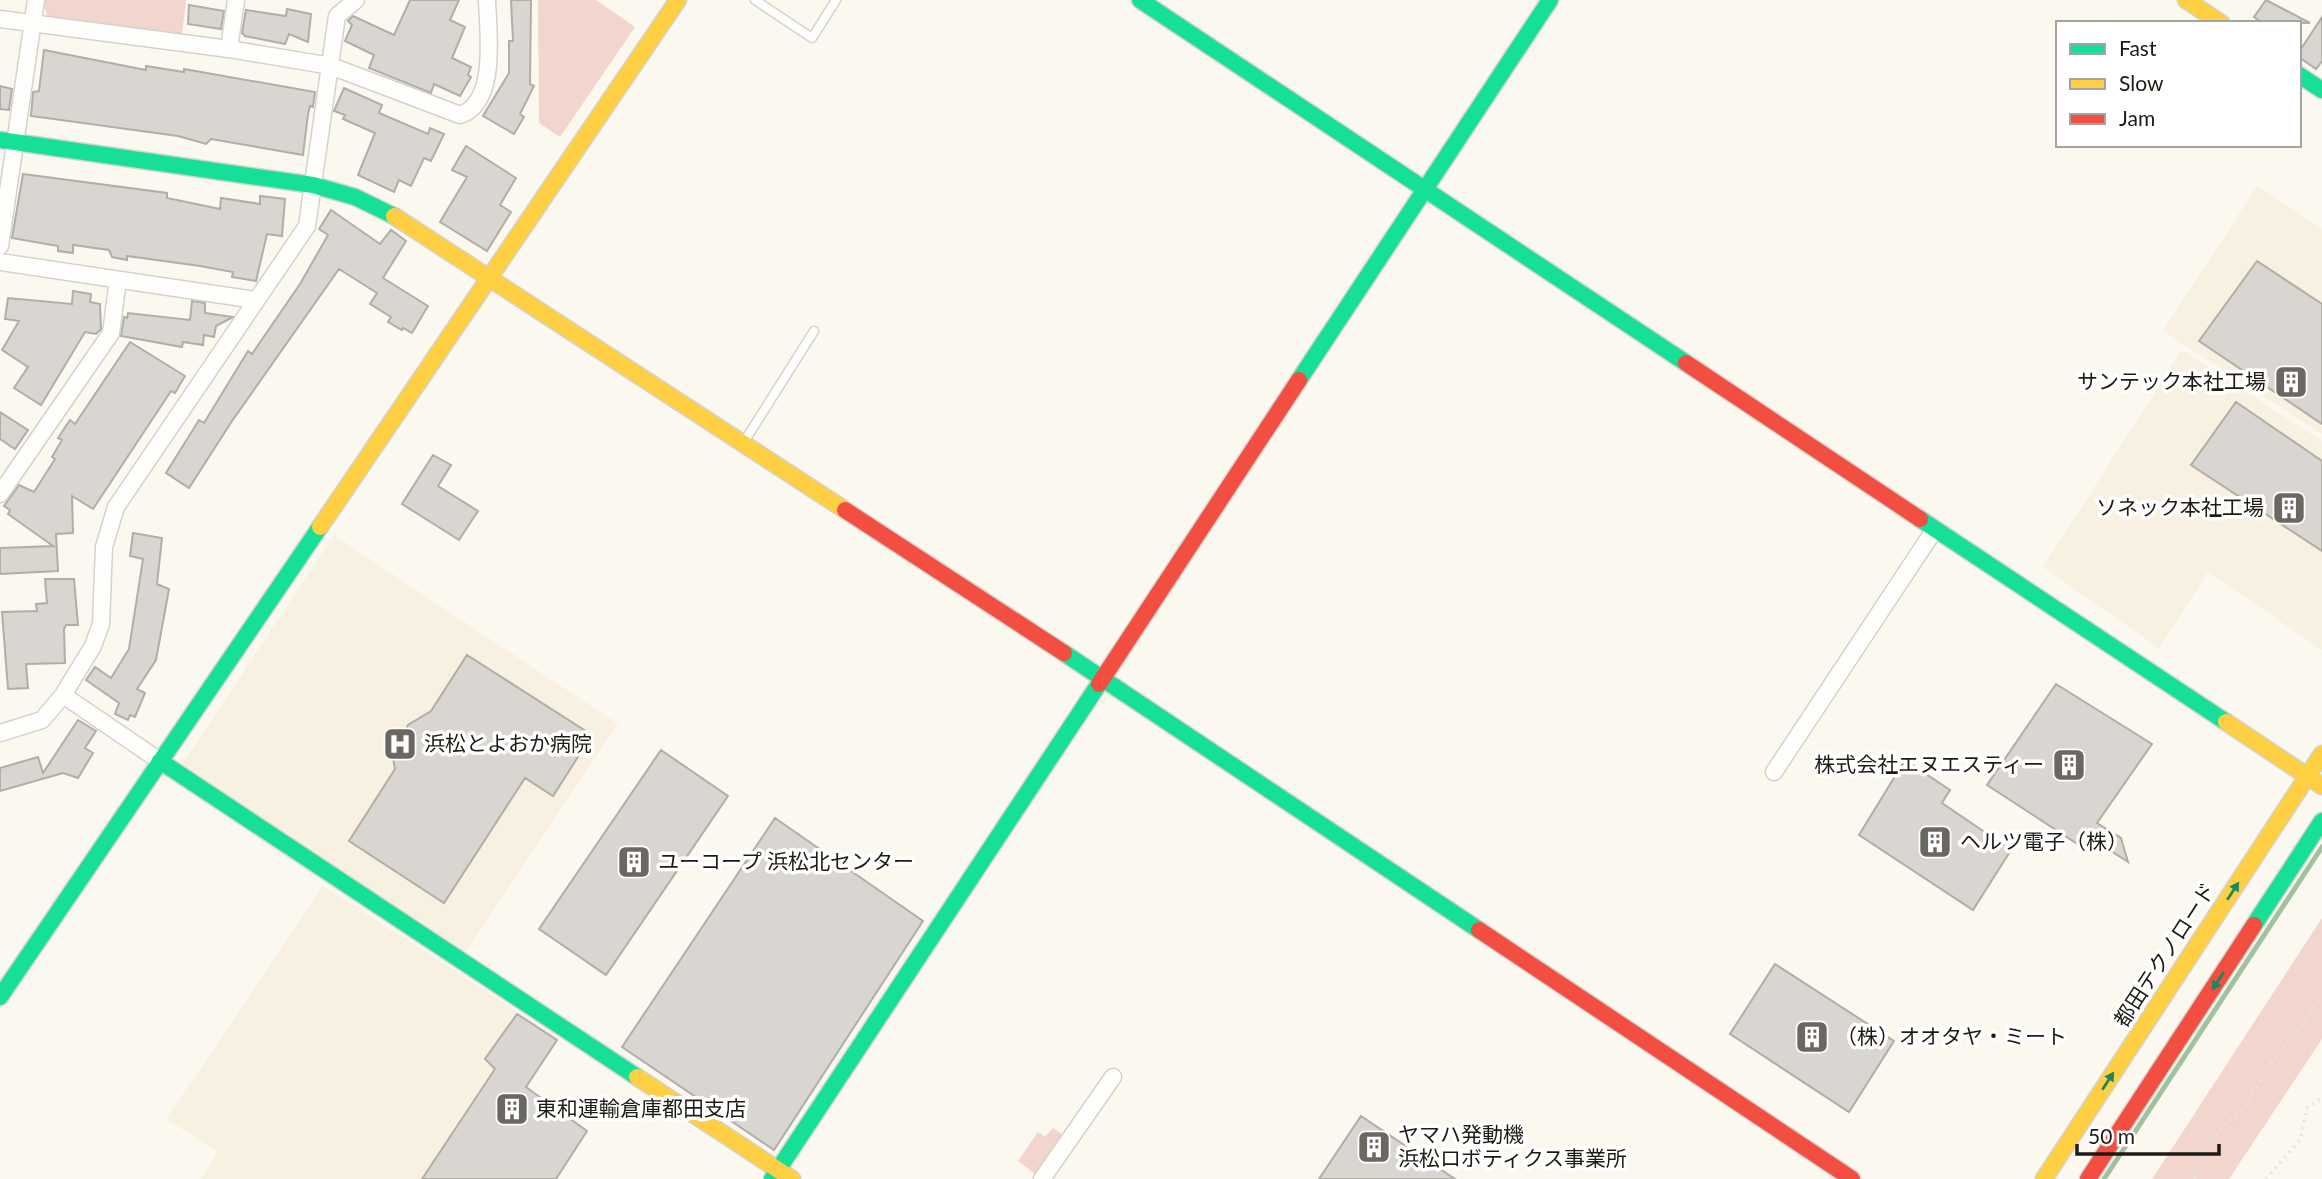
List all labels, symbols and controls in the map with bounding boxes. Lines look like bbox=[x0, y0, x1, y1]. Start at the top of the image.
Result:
legend bbox=[2056, 21, 2301, 147]
text: Fast bbox=[2119, 35, 2157, 60]
text: Slow bbox=[2119, 70, 2164, 95]
text: Jam bbox=[2119, 105, 2155, 130]
building icon: サンテック本社工場 bbox=[2272, 363, 2310, 401]
place label: サンテック本社工場 bbox=[2077, 368, 2266, 393]
building icon: ソネック本社工場 bbox=[2270, 489, 2308, 527]
place label: ソネック本社工場 bbox=[2096, 494, 2264, 519]
hospital icon: 浜松とよおか病院 bbox=[381, 725, 419, 763]
place label: 浜松とよおか病院 bbox=[424, 730, 592, 755]
building icon: 株式会社エヌエスティー bbox=[2050, 746, 2088, 784]
place label: 株式会社エヌエスティー bbox=[1814, 751, 2044, 776]
building icon: ヘルツ電子（株） bbox=[1916, 823, 1954, 861]
place label: ヘルツ電子（株） bbox=[1960, 828, 2128, 853]
building icon: ユーコープ 浜松北センター bbox=[615, 843, 653, 881]
place label: ユーコープ 浜松北センター bbox=[658, 848, 914, 873]
street label: 都田テクノロード bbox=[2108, 877, 2220, 1031]
one-way arrow bbox=[2226, 881, 2239, 900]
one-way arrow bbox=[2211, 971, 2224, 991]
building icon: （株）オオタヤ・ミート bbox=[1793, 1018, 1831, 1056]
place label: （株）オオタヤ・ミート bbox=[1836, 1023, 2067, 1048]
one-way arrow bbox=[2101, 1072, 2115, 1090]
building icon: 東和運輸倉庫都田支店 bbox=[493, 1090, 531, 1128]
place label: 東和運輸倉庫都田支店 bbox=[536, 1095, 746, 1120]
scale bar bbox=[2077, 1112, 2219, 1156]
place label: ヤマハ発動機 浜松ロボティクス事業所 bbox=[1398, 1121, 1627, 1170]
text: 50 m bbox=[2088, 1123, 2135, 1148]
building icon: ヤマハ発動機 浜松ロボティクス事業所 bbox=[1355, 1128, 1393, 1166]

